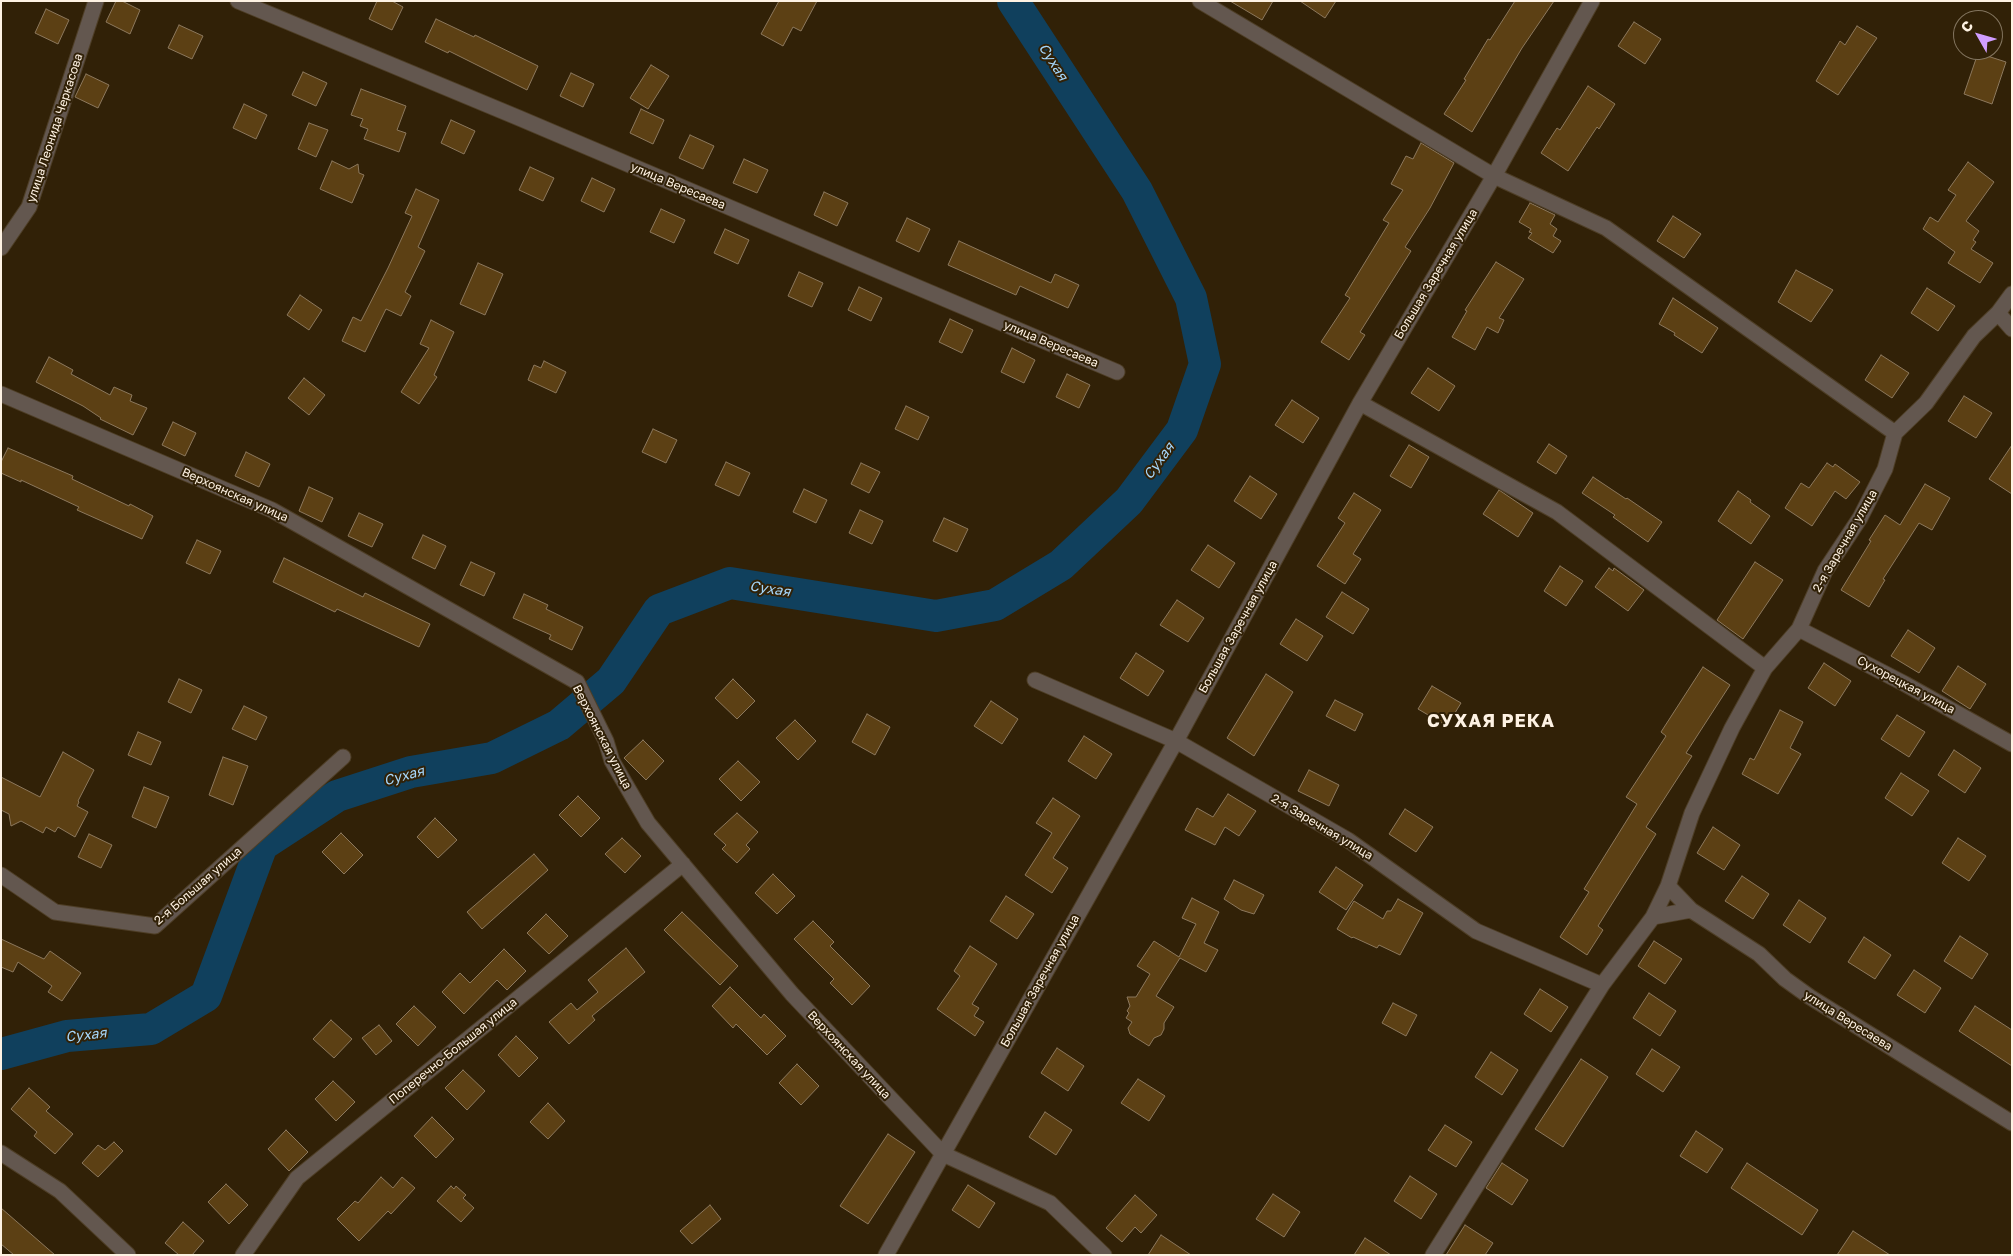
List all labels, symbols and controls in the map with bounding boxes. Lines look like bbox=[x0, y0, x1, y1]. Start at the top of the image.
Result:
north arrow bbox=[1953, 10, 2003, 60]
text: С bbox=[1957, 17, 1976, 35]
water label: Сухая bbox=[1035, 40, 1071, 84]
street label: улица Леонида Черкасова bbox=[24, 52, 86, 204]
street label: улица Вересаева bbox=[629, 160, 727, 212]
street label: Большая Заречная улица bbox=[1391, 206, 1481, 342]
street label: улица Вересаева bbox=[1002, 318, 1100, 370]
water label: Сухая bbox=[1140, 439, 1178, 483]
street label: Верхоянская улица bbox=[180, 465, 290, 525]
street label: 2-я Заречная улица bbox=[1810, 487, 1880, 595]
street label: Большая Заречная улица bbox=[1196, 558, 1280, 696]
water label: Сухая bbox=[748, 578, 792, 600]
street label: Сухорецкая улица bbox=[1855, 653, 1957, 717]
street label: Верхоянская улица bbox=[569, 683, 635, 791]
district label: СУХАЯ РЕКА bbox=[1426, 710, 1556, 732]
water label: Сухая bbox=[382, 763, 426, 789]
street label: 2-я Заречная улица bbox=[1269, 791, 1375, 863]
street label: 2-я Большая улица bbox=[151, 844, 245, 928]
street label: Большая Заречная улица bbox=[998, 912, 1082, 1050]
street label: улица Вересаева bbox=[1801, 988, 1895, 1054]
street label: Поперечно-Большая улица bbox=[386, 995, 520, 1107]
street label: Верхоянская улица bbox=[805, 1008, 893, 1102]
water label: Сухая bbox=[65, 1025, 107, 1045]

